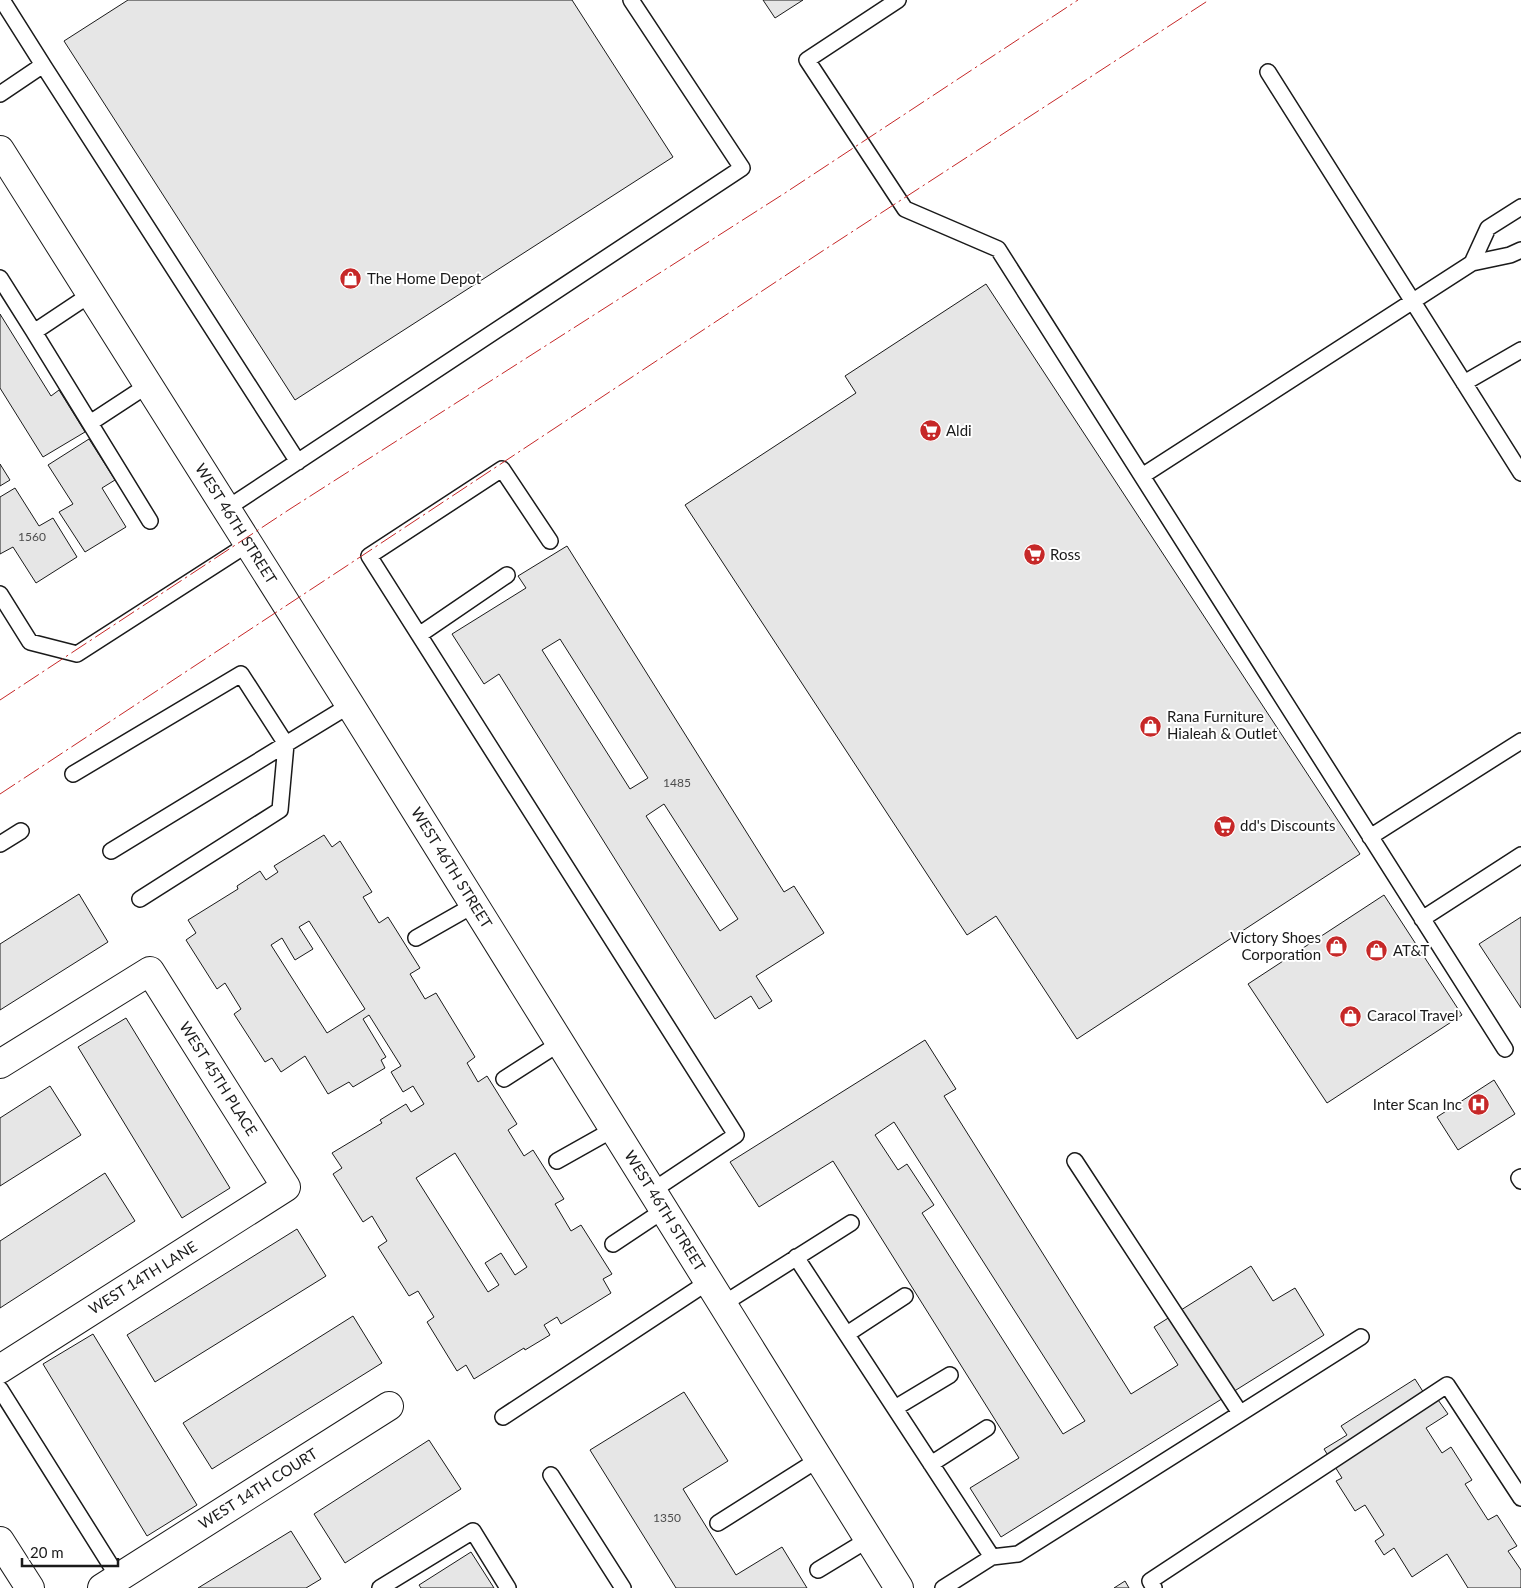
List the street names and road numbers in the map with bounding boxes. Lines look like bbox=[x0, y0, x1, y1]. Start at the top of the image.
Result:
street label: WEST 46TH STREET bbox=[192, 460, 281, 587]
street label: WEST 46TH STREET bbox=[408, 804, 497, 931]
street label: WEST 45TH PLACE bbox=[176, 1018, 261, 1139]
street label: WEST 46TH STREET bbox=[621, 1147, 710, 1274]
street label: WEST 14TH LANE bbox=[85, 1237, 200, 1318]
street label: WEST 14TH COURT bbox=[195, 1444, 320, 1532]

